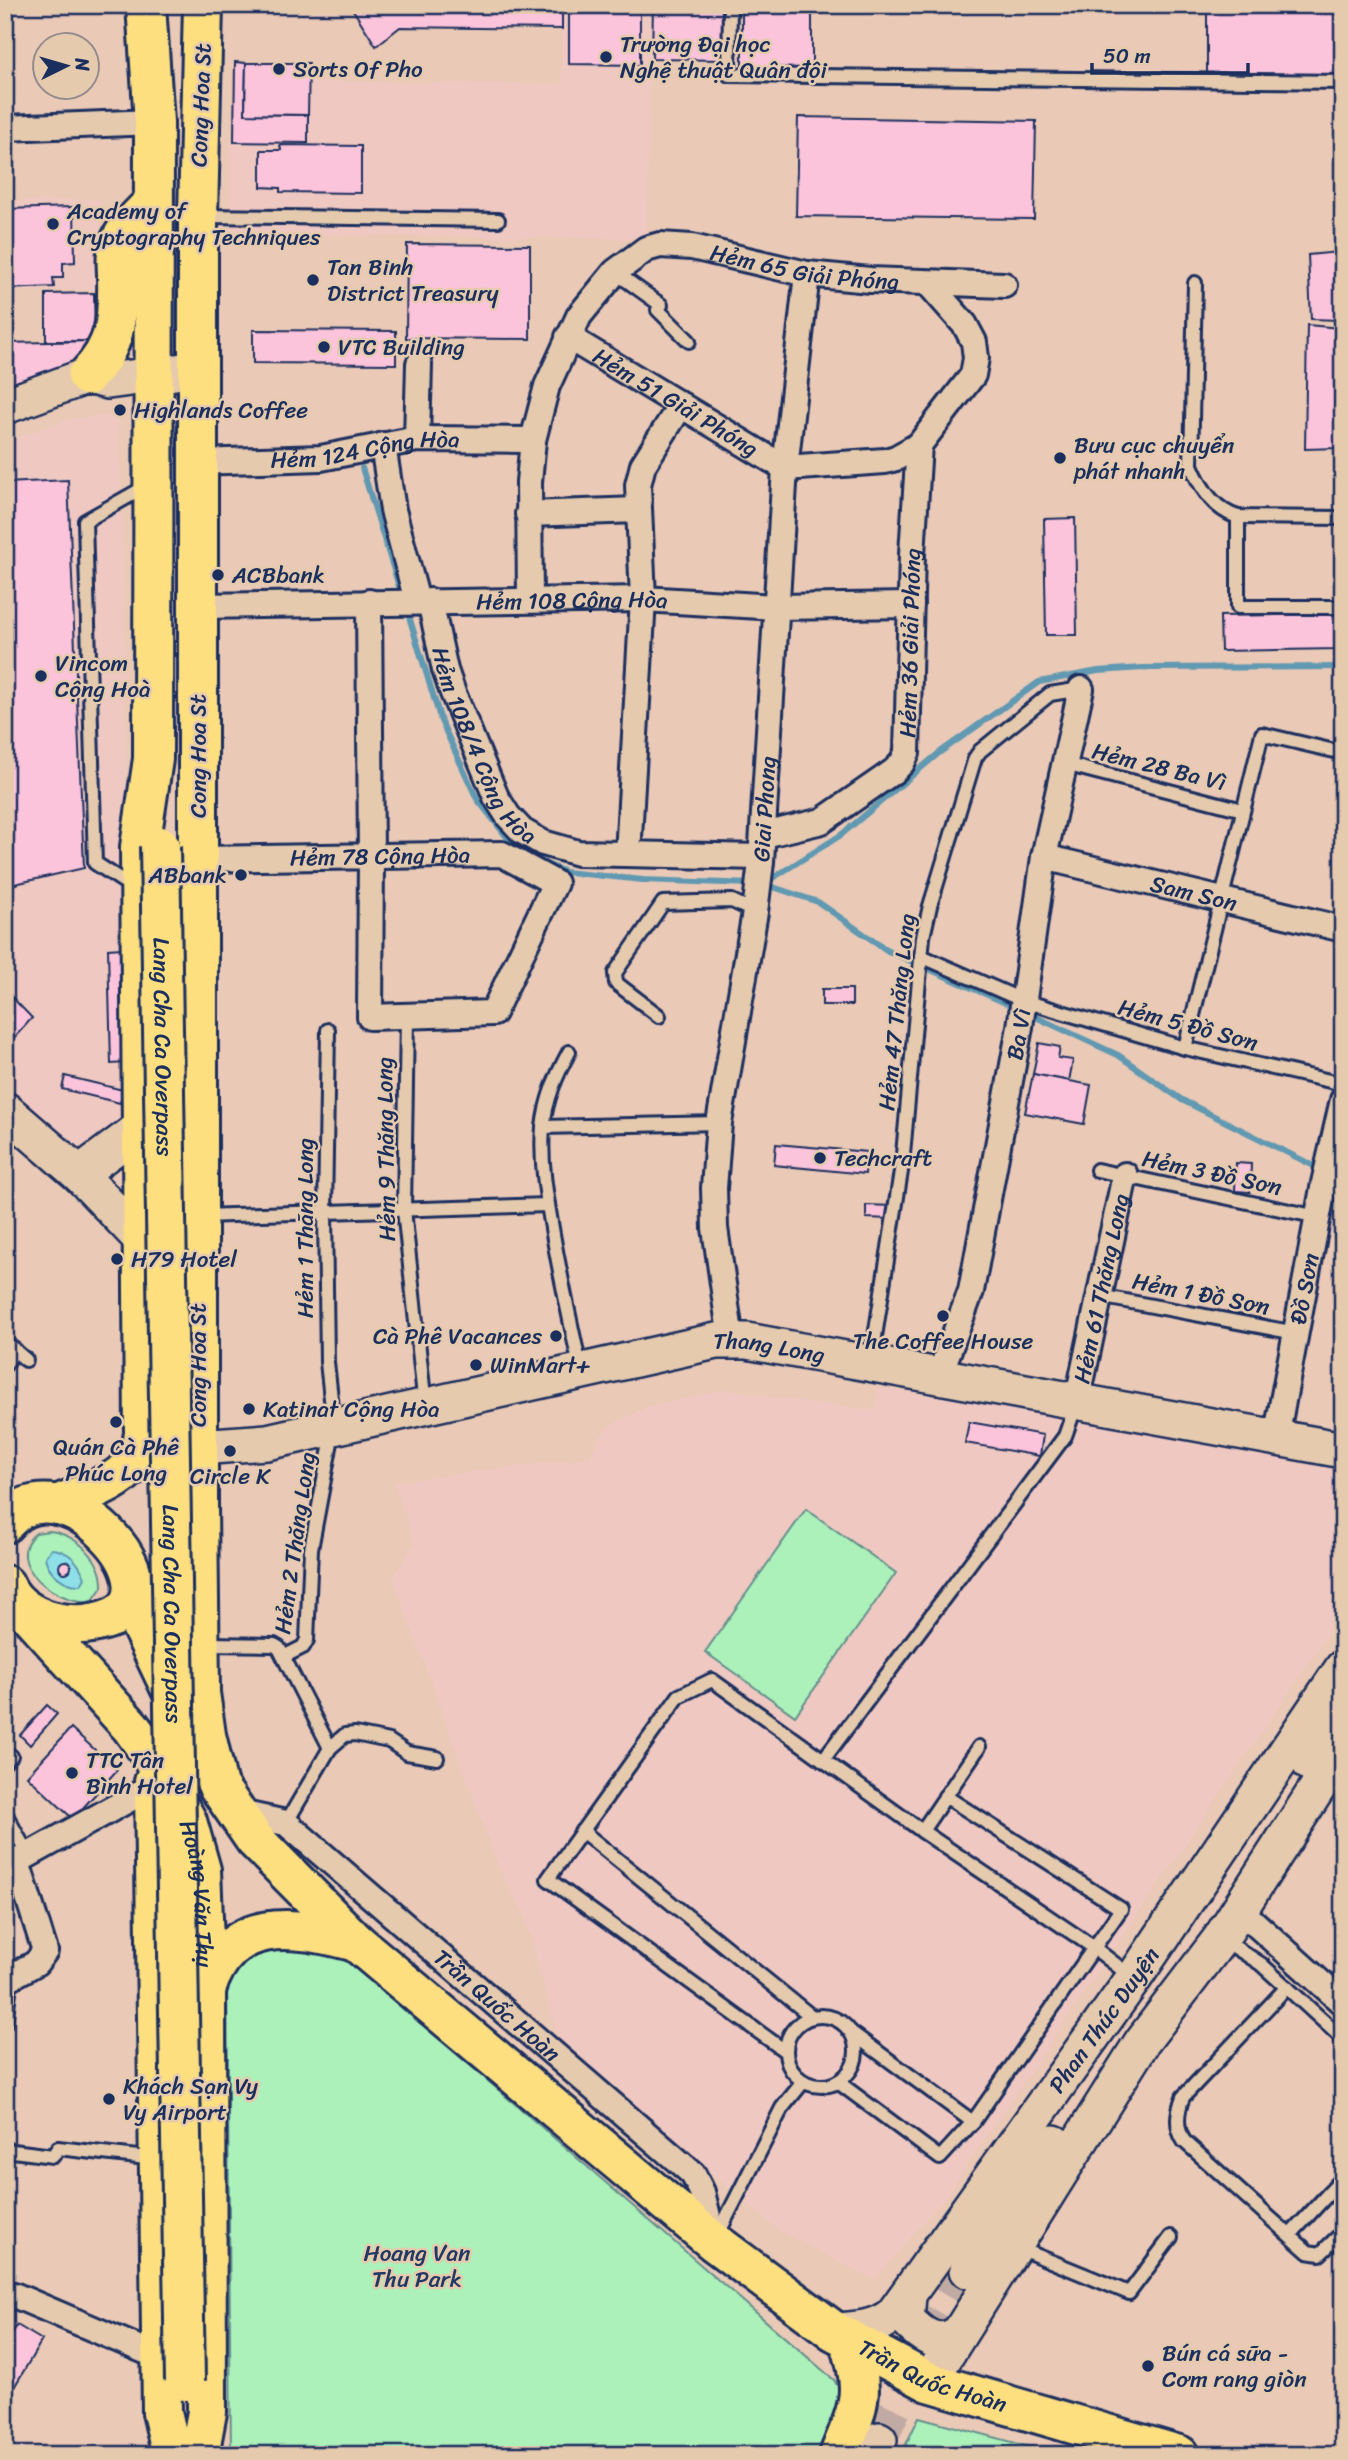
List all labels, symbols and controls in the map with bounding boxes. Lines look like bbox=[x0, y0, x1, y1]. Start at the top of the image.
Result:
place label: Trường Đại học Nghệ thuật Quân đội bbox=[620, 24, 827, 91]
north arrow bbox=[32, 32, 102, 102]
scale bar bbox=[1092, 32, 1248, 76]
text: 50 m bbox=[1103, 37, 1151, 75]
street label: Cong Hoa St bbox=[178, 42, 224, 168]
place label: Sorts Of Pho bbox=[293, 49, 423, 90]
marker: Trường Đại học Nghệ thuật Quân đội bbox=[598, 49, 614, 65]
text: N bbox=[65, 56, 100, 73]
marker: Sorts Of Pho bbox=[271, 61, 287, 77]
place label: Academy of Cryptography Techniques bbox=[66, 191, 321, 258]
marker: Academy of Cryptography Techniques bbox=[45, 216, 61, 232]
street label: Hẻm 65 Giải Phóng bbox=[706, 231, 900, 302]
place label: Tan Binh District Treasury bbox=[327, 247, 499, 314]
marker: Tan Binh District Treasury bbox=[305, 272, 321, 288]
place label: VTC Building bbox=[338, 327, 465, 368]
street label: Hẻm 51 Giải Phóng bbox=[585, 336, 767, 468]
marker: VTC Building bbox=[316, 339, 332, 355]
place label: Highlands Coffee bbox=[134, 390, 308, 431]
marker: Highlands Coffee bbox=[112, 402, 128, 418]
street label: Hẻm 124 Cộng Hòa bbox=[270, 418, 460, 480]
place label: Bưu cục chuyển phát nhanh bbox=[1073, 425, 1234, 492]
marker: Bưu cục chuyển phát nhanh bbox=[1052, 450, 1068, 466]
street label: Hẻm 36 Giải Phóng bbox=[887, 547, 933, 738]
place label: ACBbank bbox=[231, 555, 325, 596]
marker: ACBbank bbox=[210, 567, 226, 583]
street label: Hẻm 108 Cộng Hòa bbox=[476, 578, 669, 622]
place label: Vincom Cộng Hoà bbox=[55, 643, 151, 710]
street label: Hẻm 108/4 Cộng Hòa bbox=[420, 643, 545, 856]
marker: Vincom Cộng Hoà bbox=[33, 668, 49, 684]
street label: Cong Hoa St bbox=[178, 694, 219, 818]
street label: Hẻm 28 Ba Vì bbox=[1088, 731, 1231, 804]
street label: Giai Phong bbox=[741, 755, 788, 863]
street label: Hẻm 78 Cộng Hòa bbox=[289, 834, 470, 878]
place label: ABbank bbox=[148, 855, 227, 896]
street label: Sam Son bbox=[1146, 863, 1241, 923]
marker: ABbank bbox=[233, 867, 249, 883]
street label: Hẻm 47 Thăng Long bbox=[866, 911, 928, 1113]
street label: Lang Cha Ca Overpass bbox=[141, 937, 186, 1157]
street label: Hẻm 5 Đồ Sơn bbox=[1113, 987, 1263, 1063]
street label: Ba Vì bbox=[994, 1005, 1043, 1064]
street label: Hẻm 9 Thăng Long bbox=[364, 1056, 408, 1242]
street label: Hẻm 1 Thăng Long bbox=[285, 1138, 326, 1318]
place label: Techcraft bbox=[834, 1138, 933, 1179]
street label: Hẻm 3 Đồ Sơn bbox=[1138, 1138, 1286, 1208]
marker: Techcraft bbox=[812, 1150, 828, 1166]
street label: Hẻm 61 Thăng Long bbox=[1061, 1190, 1141, 1387]
place label: H79 Hotel bbox=[131, 1239, 237, 1280]
street label: Đồ Sơn bbox=[1277, 1250, 1331, 1328]
marker: H79 Hotel bbox=[109, 1251, 125, 1267]
street label: Hẻm 1 Đồ Sơn bbox=[1129, 1261, 1273, 1327]
street label: Cong Hoa St bbox=[178, 1303, 219, 1427]
marker: The Coffee House bbox=[935, 1308, 951, 1324]
place label: Cà Phê Vacances bbox=[373, 1316, 542, 1357]
street label: Thang Long bbox=[713, 1321, 829, 1375]
place label: The Coffee House bbox=[853, 1321, 1033, 1362]
marker: Cà Phê Vacances bbox=[548, 1328, 564, 1344]
place label: WinMart+ bbox=[490, 1345, 590, 1386]
marker: WinMart+ bbox=[468, 1357, 484, 1373]
place label: Katinat Cộng Hòa bbox=[263, 1389, 440, 1430]
marker: Katinat Cộng Hòa bbox=[241, 1401, 257, 1417]
marker: Quán Cà Phê Phúc Long bbox=[108, 1414, 124, 1430]
place label: Quán Cà Phê Phúc Long bbox=[53, 1427, 179, 1494]
marker: Circle K bbox=[222, 1443, 238, 1459]
street label: Hẻm 2 Thăng Long bbox=[262, 1449, 328, 1637]
place label: Circle K bbox=[190, 1456, 271, 1497]
street label: Lang Cha Ca Overpass bbox=[150, 1504, 195, 1724]
place label: TTC Tân Bình Hotel bbox=[86, 1740, 193, 1807]
marker: TTC Tân Bình Hotel bbox=[64, 1765, 80, 1781]
street label: Hoàng Văn Thụ bbox=[167, 1815, 226, 1969]
street label: Trần Quốc Hoàn bbox=[424, 1938, 571, 2072]
street label: Phan Thúc Duyện bbox=[1037, 1938, 1170, 2102]
place label: Khách Sạn Vy Vy Airport bbox=[123, 2066, 258, 2133]
marker: Khách Sạn Vy Vy Airport bbox=[101, 2091, 117, 2107]
park label: Hoang Van Thu Park bbox=[363, 2233, 471, 2300]
street label: Trần Quốc Hoàn bbox=[851, 2327, 1012, 2424]
place label: Bún cá sữa - Cơm rang giòn bbox=[1162, 2333, 1307, 2400]
marker: Bún cá sữa - Cơm rang giòn bbox=[1140, 2358, 1156, 2374]

